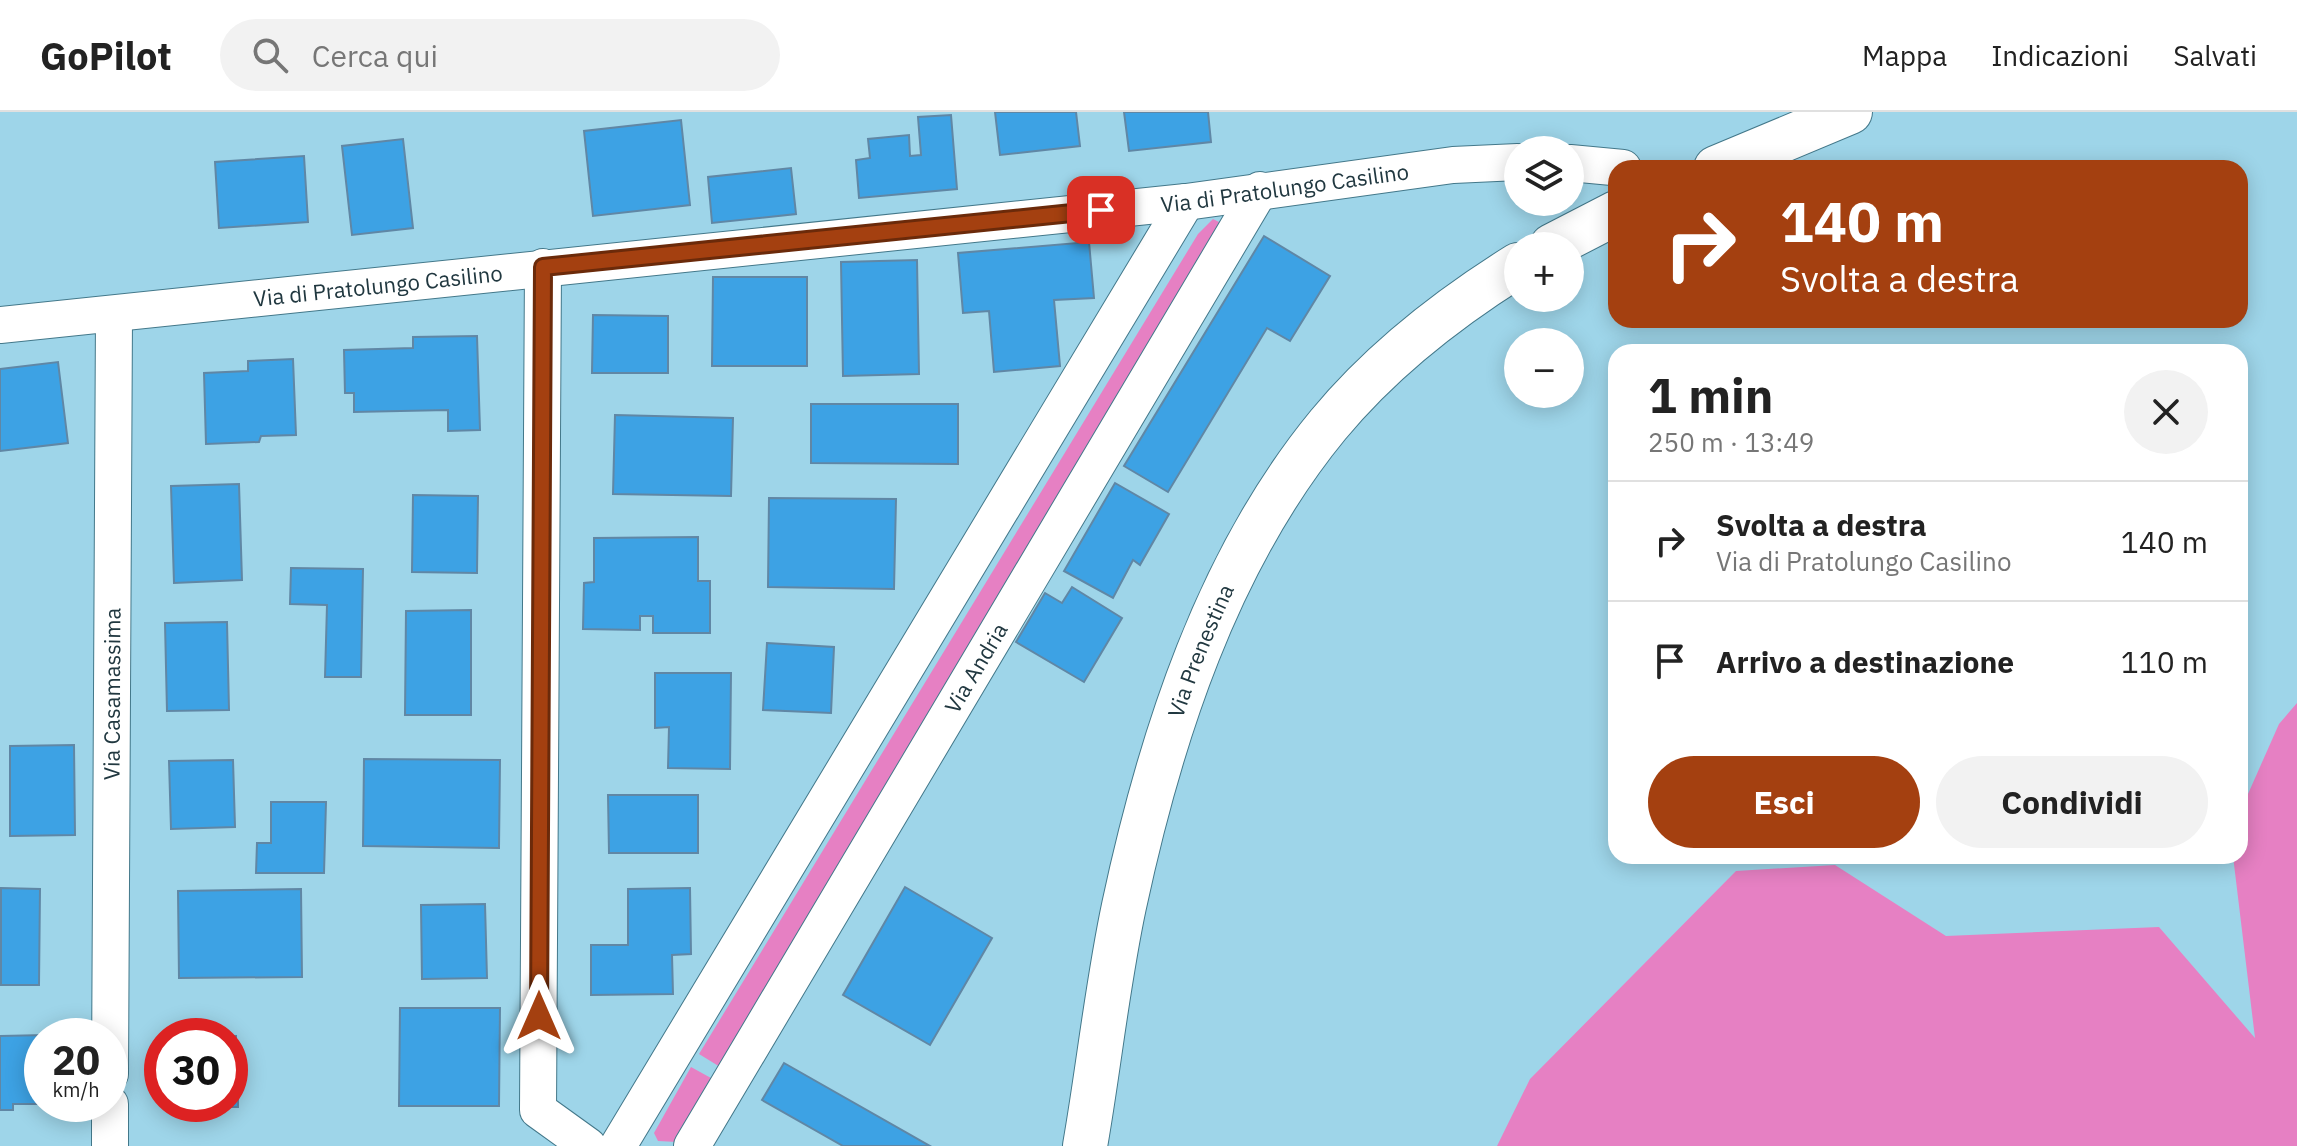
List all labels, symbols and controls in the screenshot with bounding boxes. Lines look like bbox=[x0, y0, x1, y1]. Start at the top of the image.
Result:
search box bbox=[220, 19, 780, 91]
text: GoPilot bbox=[40, 31, 172, 80]
icon: search bbox=[248, 33, 292, 77]
text: Cerca qui bbox=[312, 36, 438, 75]
text: Mappa bbox=[1862, 37, 1947, 74]
text: Indicazioni bbox=[1991, 37, 2129, 74]
text: Salvati bbox=[2173, 37, 2257, 74]
map controls bbox=[1504, 136, 1584, 408]
button: layers bbox=[1504, 136, 1584, 216]
street label: Via di Pratolungo Casilino bbox=[1159, 156, 1411, 219]
pin bbox=[1067, 176, 1135, 244]
text: 140 m bbox=[1780, 185, 1944, 257]
icon: arrive bbox=[1079, 188, 1123, 232]
icon: right bbox=[1648, 192, 1752, 296]
button: + bbox=[1504, 232, 1584, 312]
text: Svolta a destra bbox=[1780, 255, 2019, 302]
street label: Via di Pratolungo Casilino bbox=[252, 258, 504, 313]
button: − bbox=[1504, 328, 1584, 408]
text: 1 min bbox=[1648, 364, 1773, 426]
button: close bbox=[2124, 370, 2208, 454]
text: 250 m · 13:49 bbox=[1648, 425, 1814, 459]
text: Svolta a destra bbox=[1716, 505, 1927, 544]
icon: right bbox=[1648, 519, 1692, 563]
text: 140 m bbox=[2121, 522, 2208, 561]
text: Via di Pratolungo Casilino bbox=[1716, 544, 2011, 578]
street label: Via Prenestina bbox=[1160, 579, 1240, 721]
street label: Via Casamassima bbox=[97, 607, 126, 780]
street label: Via Andria bbox=[937, 617, 1014, 718]
icon: arrive bbox=[1648, 639, 1692, 683]
text: Arrivo a destinazione bbox=[1716, 642, 2014, 681]
text: 110 m bbox=[2121, 642, 2208, 681]
button: Esci bbox=[1648, 756, 1920, 848]
button: Condividi bbox=[1936, 756, 2208, 848]
position arrow bbox=[497, 974, 581, 1058]
speed limit sign: 30 bbox=[144, 1018, 248, 1122]
text: 20 bbox=[52, 1034, 100, 1086]
text: km/h bbox=[52, 1076, 100, 1103]

